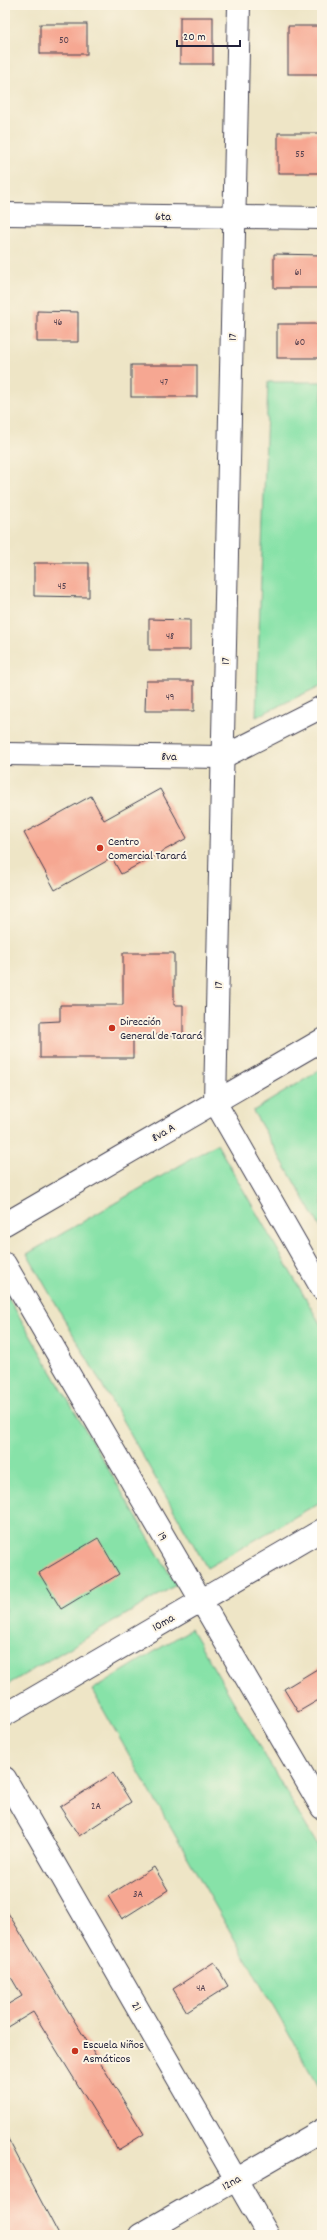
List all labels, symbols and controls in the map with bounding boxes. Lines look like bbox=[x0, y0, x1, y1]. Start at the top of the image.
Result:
scale bar bbox=[177, 22, 240, 48]
text: 20 m bbox=[183, 29, 206, 46]
house number: 50 bbox=[59, 34, 69, 48]
house number: 55 bbox=[295, 148, 305, 162]
street label: 6ta bbox=[155, 209, 171, 226]
house number: 61 bbox=[294, 266, 302, 280]
house number: 46 bbox=[53, 316, 63, 330]
street label: 17 bbox=[225, 333, 242, 341]
house number: 60 bbox=[295, 336, 305, 350]
house number: 47 bbox=[160, 376, 168, 390]
house number: 45 bbox=[58, 580, 67, 594]
house number: 48 bbox=[166, 630, 174, 644]
street label: 17 bbox=[218, 657, 235, 665]
house number: 49 bbox=[166, 691, 174, 705]
street label: 8va bbox=[161, 749, 177, 766]
place label: Centro Comercial Tarará bbox=[108, 834, 186, 865]
marker: Centro Comercial Tarará bbox=[95, 843, 105, 853]
street label: 17 bbox=[211, 981, 228, 989]
place label: Dirección General de Tarará bbox=[120, 1014, 202, 1045]
marker: Dirección General de Tarará bbox=[107, 1023, 117, 1033]
street label: 8va A bbox=[149, 1120, 179, 1147]
street label: 19 bbox=[152, 1529, 171, 1545]
street label: 10ma bbox=[150, 1610, 178, 1636]
house number: 2A bbox=[91, 1800, 101, 1814]
house number: 3A bbox=[133, 1888, 143, 1902]
house number: 4A bbox=[196, 1982, 206, 1996]
street label: 21 bbox=[126, 1999, 145, 2014]
place label: Escuela Niños Asmáticos bbox=[83, 2037, 144, 2068]
marker: Escuela Niños Asmáticos bbox=[70, 2046, 80, 2056]
street label: 12na bbox=[219, 2171, 245, 2195]

